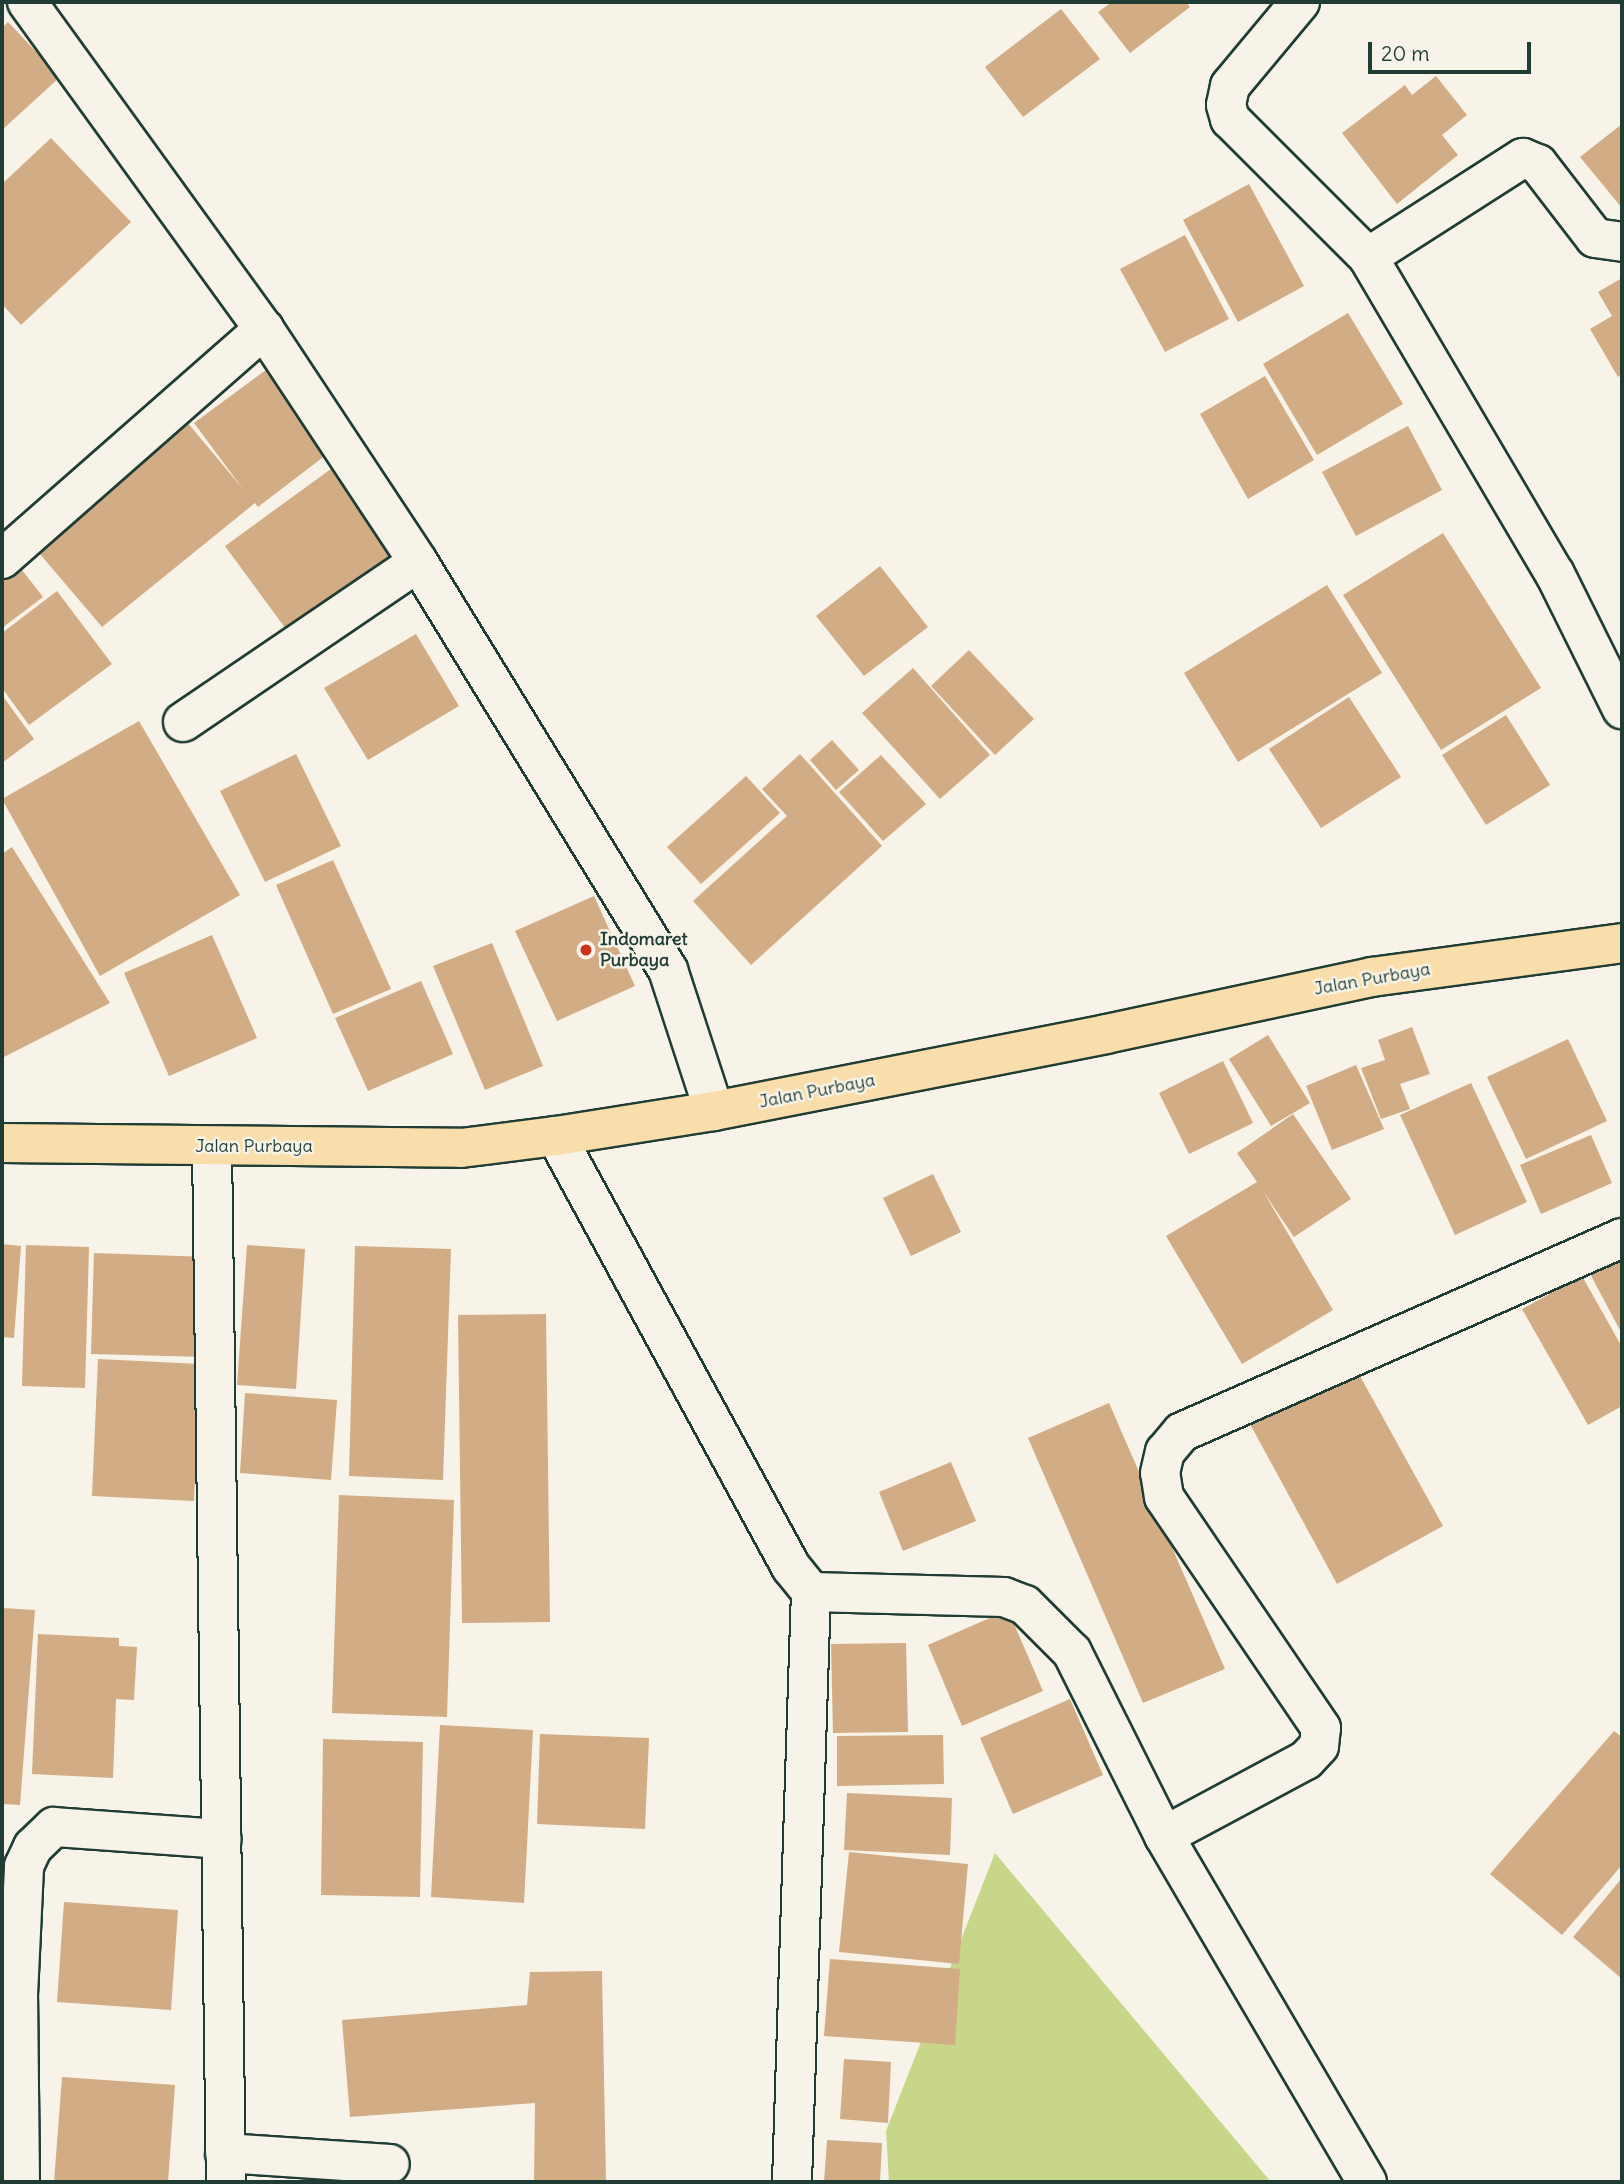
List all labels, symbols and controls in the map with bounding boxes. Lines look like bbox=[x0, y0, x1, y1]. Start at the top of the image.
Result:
scale bar bbox=[1372, 28, 1535, 72]
text: 20 m bbox=[1381, 40, 1430, 67]
place label: Indomaret Purbaya bbox=[600, 929, 687, 972]
marker: Indomaret Purbaya bbox=[578, 942, 594, 958]
street label: Jalan Purbaya bbox=[1312, 958, 1432, 1000]
street label: Jalan Purbaya bbox=[757, 1069, 877, 1113]
street label: Jalan Purbaya bbox=[195, 1135, 313, 1157]

